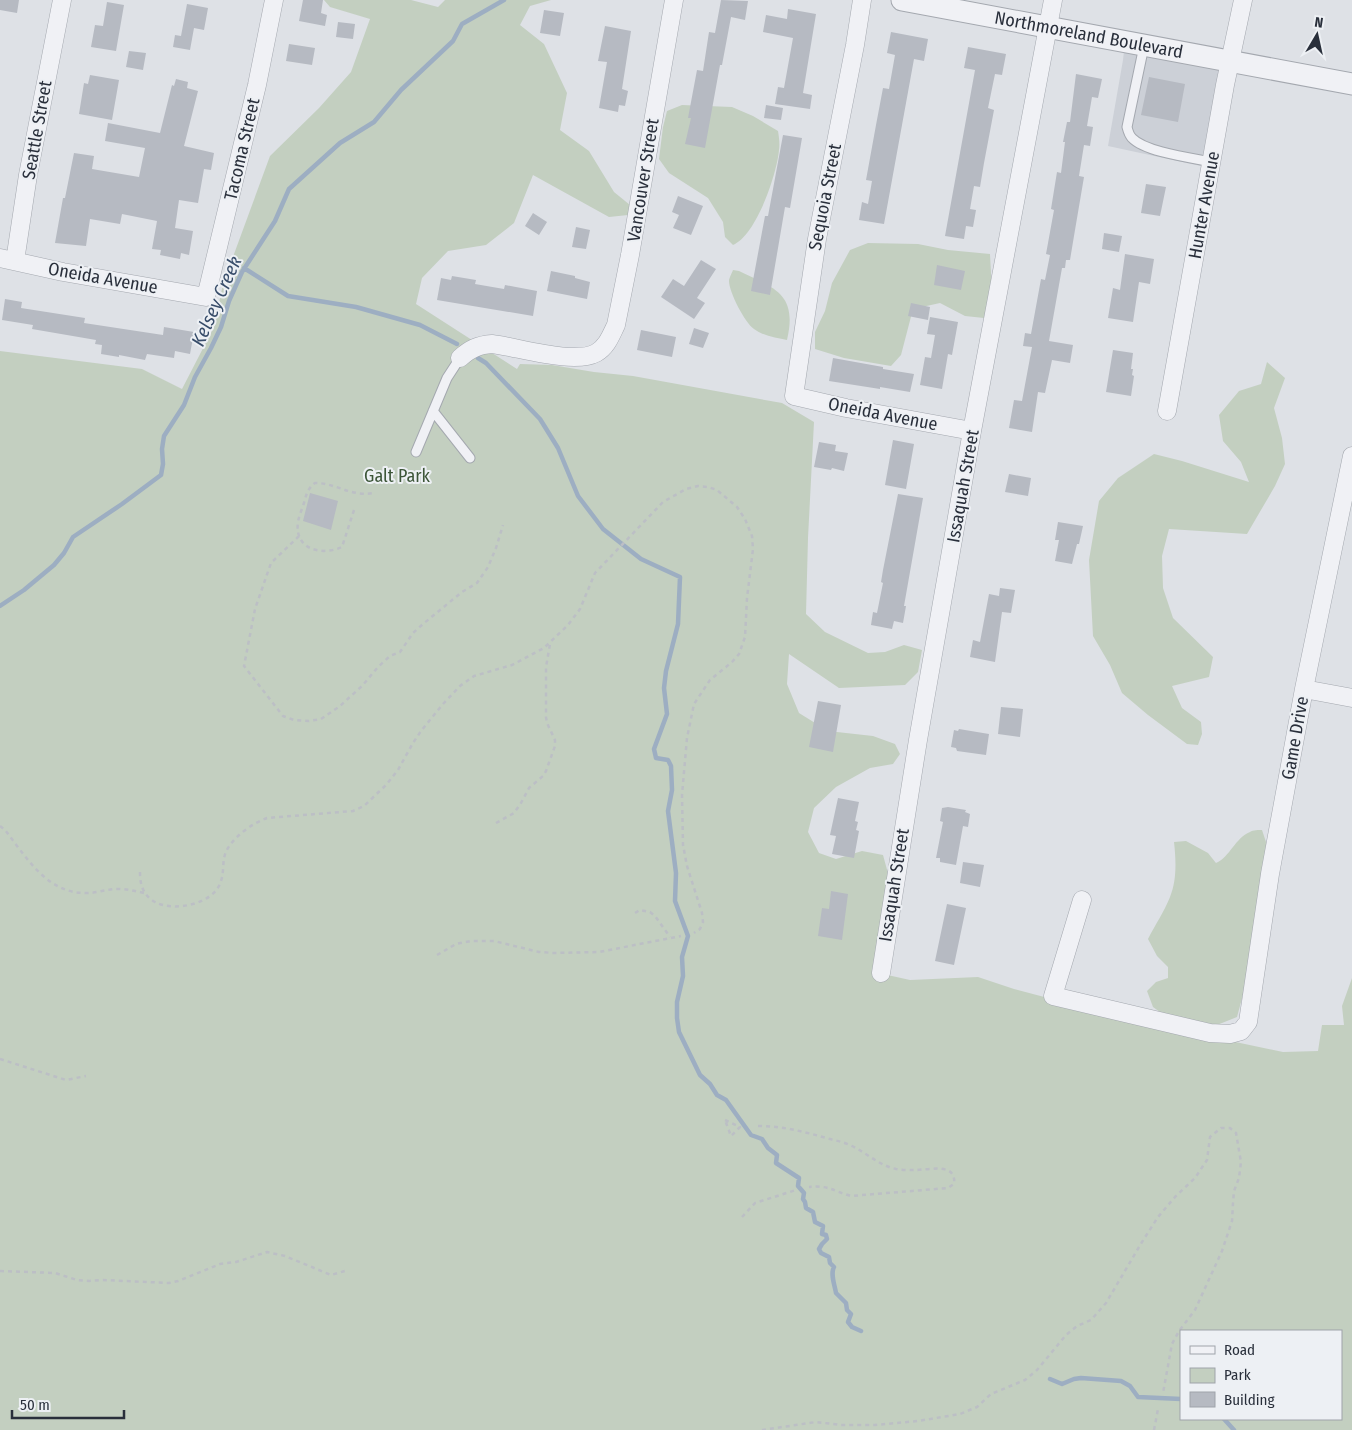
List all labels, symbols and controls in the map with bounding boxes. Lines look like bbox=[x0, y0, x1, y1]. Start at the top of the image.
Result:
street label: Northmoreland Boulevard bbox=[993, 7, 1185, 63]
north arrow bbox=[1292, 10, 1342, 60]
text: N bbox=[1313, 14, 1324, 32]
street label: Seattle Street bbox=[17, 79, 57, 181]
street label: Tacoma Street bbox=[220, 96, 264, 202]
street label: Vancouver Street bbox=[622, 117, 664, 243]
street label: Sequoia Street bbox=[804, 142, 846, 252]
street label: Hunter Avenue bbox=[1184, 149, 1224, 261]
water label: Kelsey Creek bbox=[186, 253, 247, 350]
street label: Oneida Avenue bbox=[46, 258, 160, 298]
street label: Oneida Avenue bbox=[826, 393, 940, 435]
street label: Issaquah Street bbox=[942, 428, 984, 544]
park label: Galt Park bbox=[364, 465, 431, 487]
street label: Game Drive bbox=[1277, 695, 1313, 781]
street label: Issaquah Street bbox=[874, 827, 914, 943]
legend bbox=[1180, 1330, 1342, 1420]
text: Road bbox=[1224, 1341, 1255, 1359]
text: Park bbox=[1224, 1366, 1251, 1384]
scale bar bbox=[12, 1388, 125, 1420]
text: Building bbox=[1224, 1391, 1275, 1409]
text: 50 m bbox=[20, 1396, 50, 1414]

